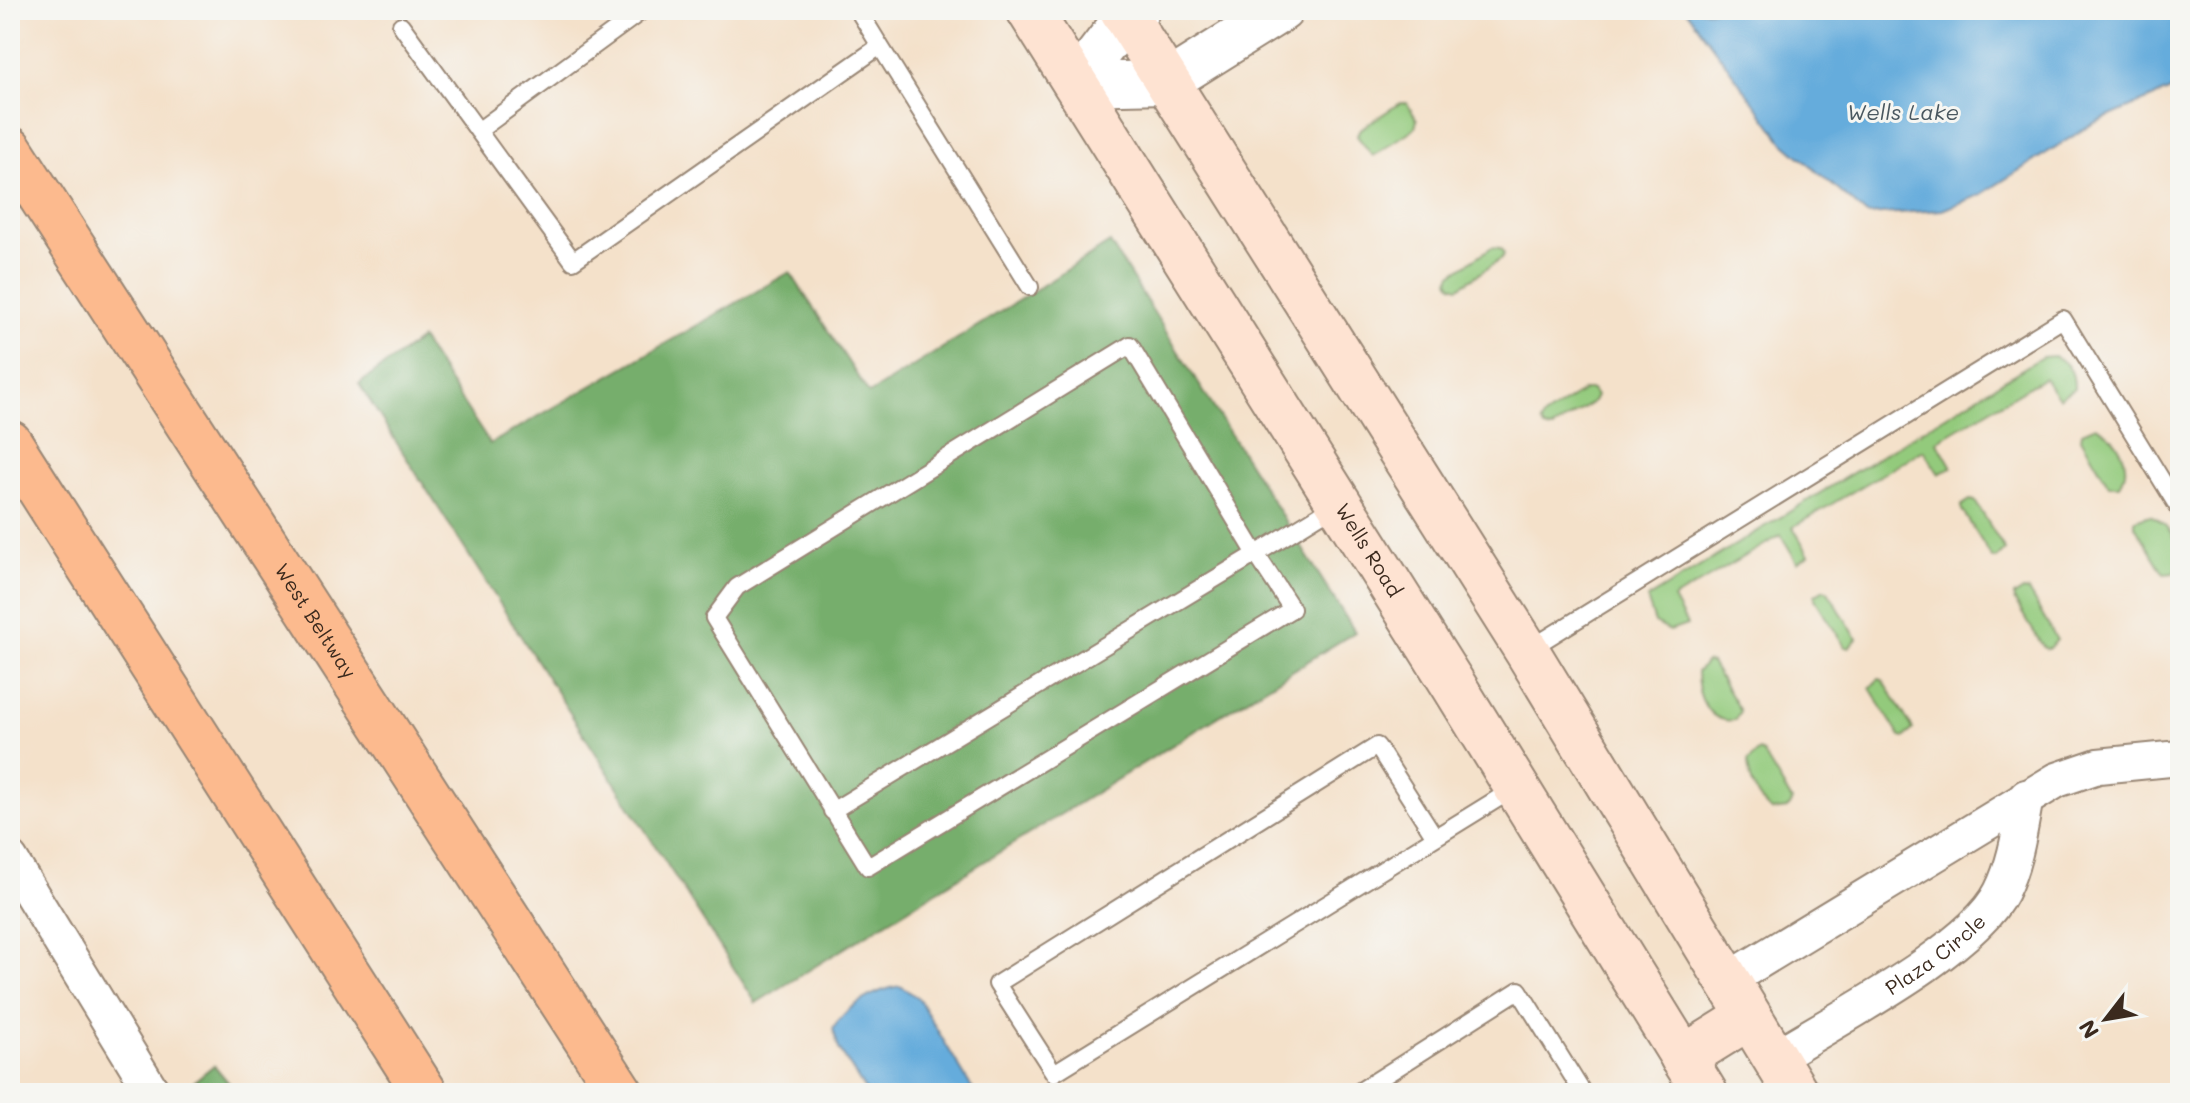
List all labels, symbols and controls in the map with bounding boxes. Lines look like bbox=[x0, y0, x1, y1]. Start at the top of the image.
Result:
water label: Wells Lake bbox=[1847, 97, 1959, 126]
street label: Wells Road bbox=[1330, 498, 1409, 601]
street label: West Beltway bbox=[269, 558, 363, 683]
street label: Plaza Circle bbox=[1880, 908, 1991, 1000]
north arrow bbox=[2066, 979, 2146, 1059]
text: N bbox=[2072, 1015, 2105, 1044]

